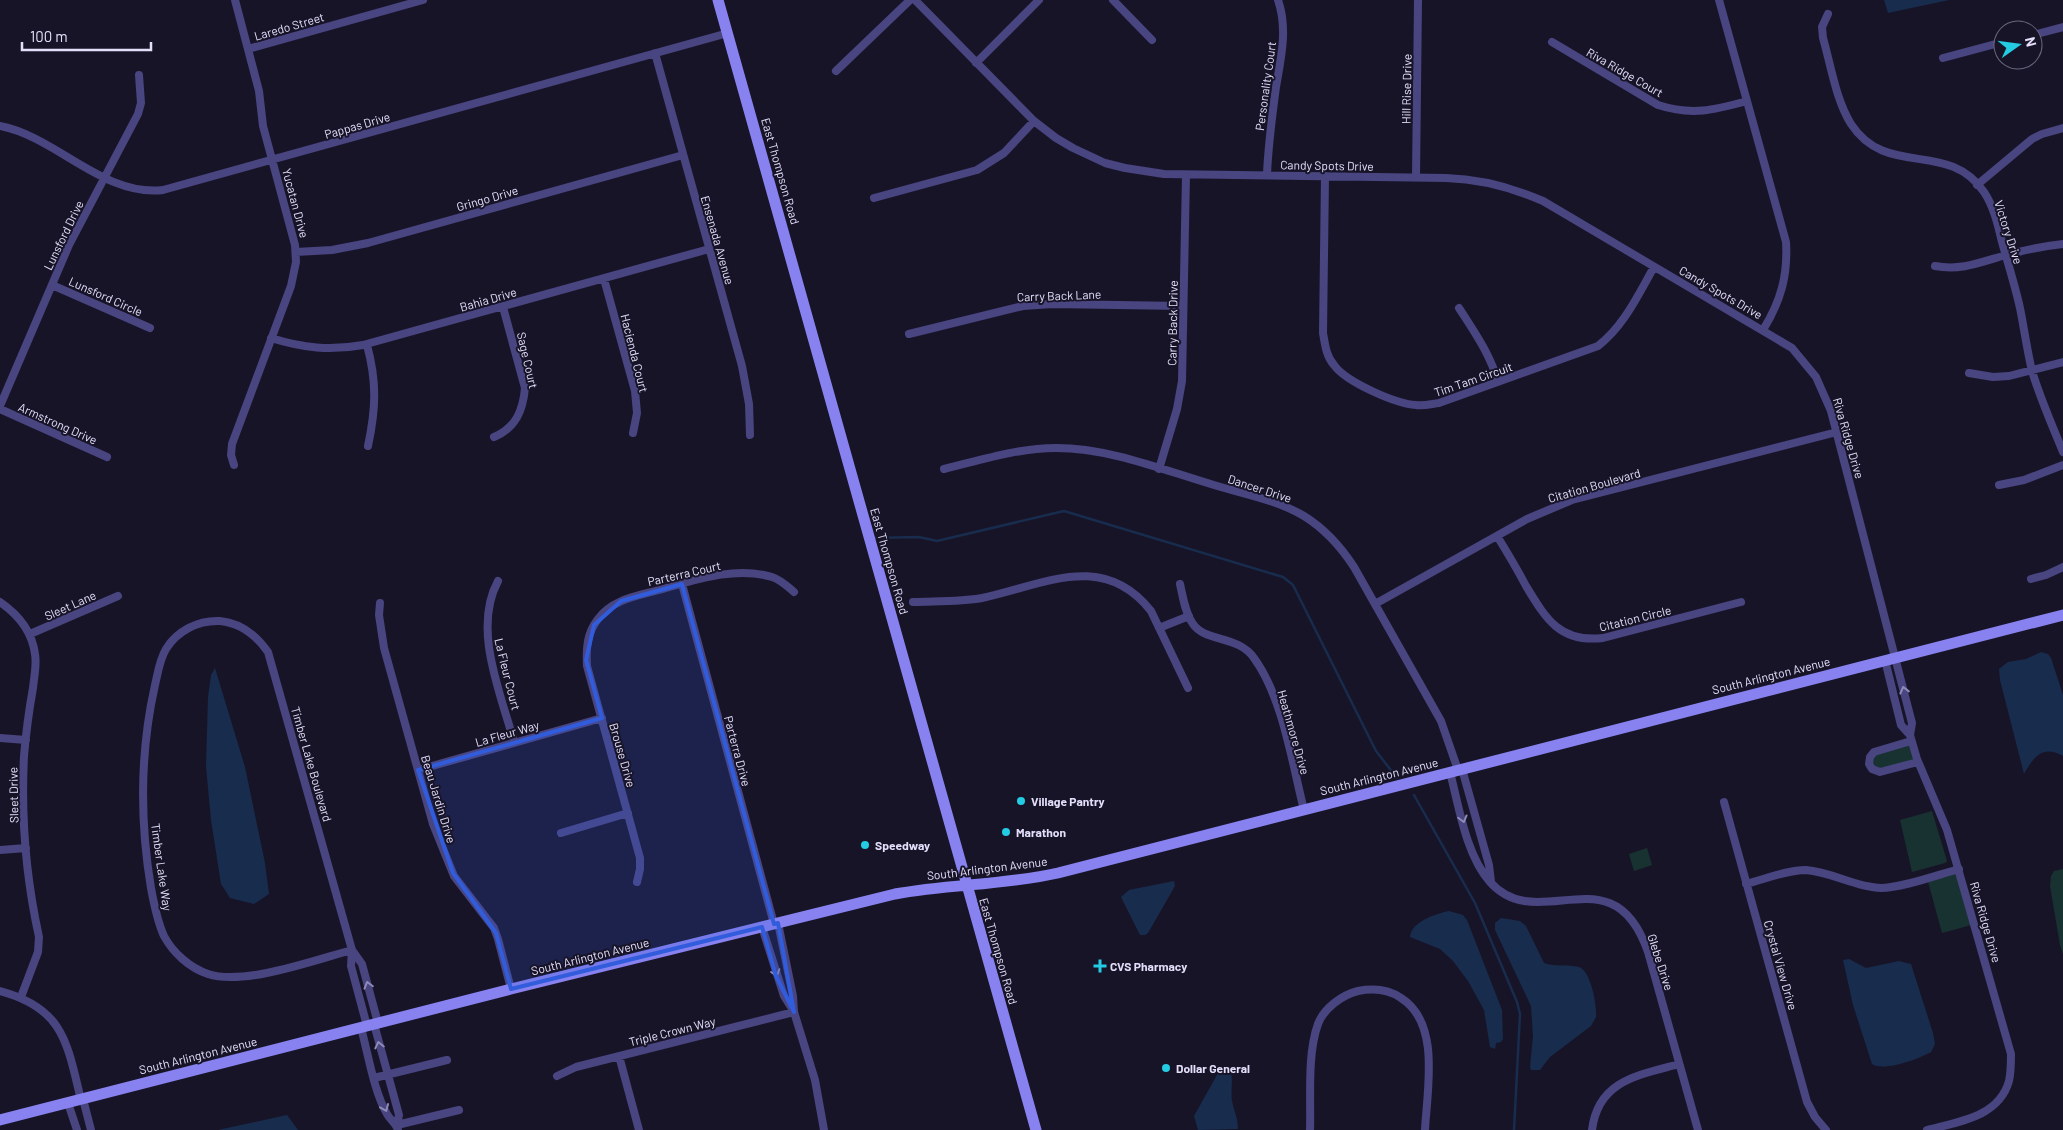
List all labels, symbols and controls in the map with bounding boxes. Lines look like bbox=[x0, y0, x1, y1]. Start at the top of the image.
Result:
street label: Laredo Street bbox=[253, 9, 325, 43]
scale bar bbox=[22, 20, 151, 52]
north arrow bbox=[1993, 20, 2043, 70]
text: 100 m bbox=[30, 27, 68, 45]
text: N bbox=[2022, 35, 2040, 48]
street label: Personality Court bbox=[1252, 41, 1278, 131]
street label: Riva Ridge Court bbox=[1584, 44, 1666, 100]
street label: Hill Rise Drive bbox=[1398, 54, 1414, 124]
street label: Pappas Drive bbox=[323, 109, 391, 141]
street label: East Thompson Road bbox=[759, 116, 803, 226]
street label: Candy Spots Drive bbox=[1280, 157, 1374, 173]
street label: Yucatan Drive bbox=[280, 167, 312, 239]
street label: Gringo Drive bbox=[455, 183, 519, 213]
street label: Ensenada Avenue bbox=[699, 194, 737, 286]
street label: Lunsford Drive bbox=[40, 198, 86, 272]
street label: Victory Drive bbox=[1992, 198, 2026, 266]
street label: Candy Spots Drive bbox=[1677, 263, 1765, 321]
street label: Lunsford Circle bbox=[67, 274, 145, 318]
street label: Carry Back Drive bbox=[1164, 280, 1180, 366]
street label: Bahia Drive bbox=[458, 284, 518, 314]
street label: Carry Back Lane bbox=[1017, 287, 1101, 303]
street label: Hacienda Court bbox=[618, 312, 652, 394]
street label: Sage Court bbox=[515, 330, 541, 390]
street label: Tim Tam Circuit bbox=[1432, 359, 1514, 399]
street label: Riva Ridge Drive bbox=[1831, 396, 1867, 480]
street label: Armstrong Drive bbox=[17, 399, 99, 447]
street label: Citation Boulevard bbox=[1546, 465, 1642, 505]
street label: Dancer Drive bbox=[1226, 471, 1294, 505]
street label: East Thompson Road bbox=[868, 506, 912, 616]
street label: Parterra Court bbox=[646, 558, 722, 588]
street label: Sleet Lane bbox=[42, 587, 98, 623]
street label: Citation Circle bbox=[1598, 602, 1672, 634]
street label: La Fleur Court bbox=[492, 637, 524, 711]
street label: South Arlington Avenue bbox=[1710, 654, 1832, 696]
one-way arrow bbox=[1899, 686, 1910, 695]
street label: Heathmore Drive bbox=[1275, 688, 1313, 776]
street label: Timber Lake Boulevard bbox=[289, 705, 335, 823]
street label: Parterra Drive bbox=[722, 714, 754, 788]
street label: La Fleur Way bbox=[473, 717, 541, 749]
street label: Brouse Drive bbox=[607, 721, 639, 789]
street label: Beau Jardin Drive bbox=[419, 753, 459, 845]
street label: South Arlington Avenue bbox=[1318, 755, 1440, 797]
street label: Sleet Drive bbox=[6, 767, 20, 823]
place label: Village Pantry bbox=[1031, 794, 1105, 808]
marker: Village Pantry bbox=[1015, 795, 1027, 807]
one-way arrow bbox=[1457, 815, 1467, 823]
street label: Timber Lake Way bbox=[149, 822, 175, 912]
place label: Marathon bbox=[1016, 825, 1066, 839]
marker: Marathon bbox=[1000, 826, 1012, 838]
place label: Speedway bbox=[875, 838, 930, 852]
marker: Speedway bbox=[859, 839, 871, 851]
street label: South Arlington Avenue bbox=[926, 854, 1048, 882]
street label: Riva Ridge Drive bbox=[1968, 880, 2004, 964]
street label: East Thompson Road bbox=[977, 896, 1021, 1006]
street label: Crystal View Drive bbox=[1761, 918, 1801, 1012]
street label: Glebe Drive bbox=[1645, 932, 1677, 992]
street label: South Arlington Avenue bbox=[529, 935, 651, 977]
place label: CVS Pharmacy bbox=[1110, 959, 1187, 973]
marker: CVS Pharmacy bbox=[1094, 960, 1106, 972]
one-way arrow bbox=[770, 969, 780, 977]
one-way arrow bbox=[363, 982, 373, 990]
street label: Triple Crown Way bbox=[627, 1013, 717, 1049]
street label: South Arlington Avenue bbox=[137, 1034, 259, 1076]
one-way arrow bbox=[374, 1040, 385, 1049]
place label: Dollar General bbox=[1176, 1061, 1250, 1075]
marker: Dollar General bbox=[1160, 1062, 1172, 1074]
one-way arrow bbox=[378, 1103, 389, 1112]

